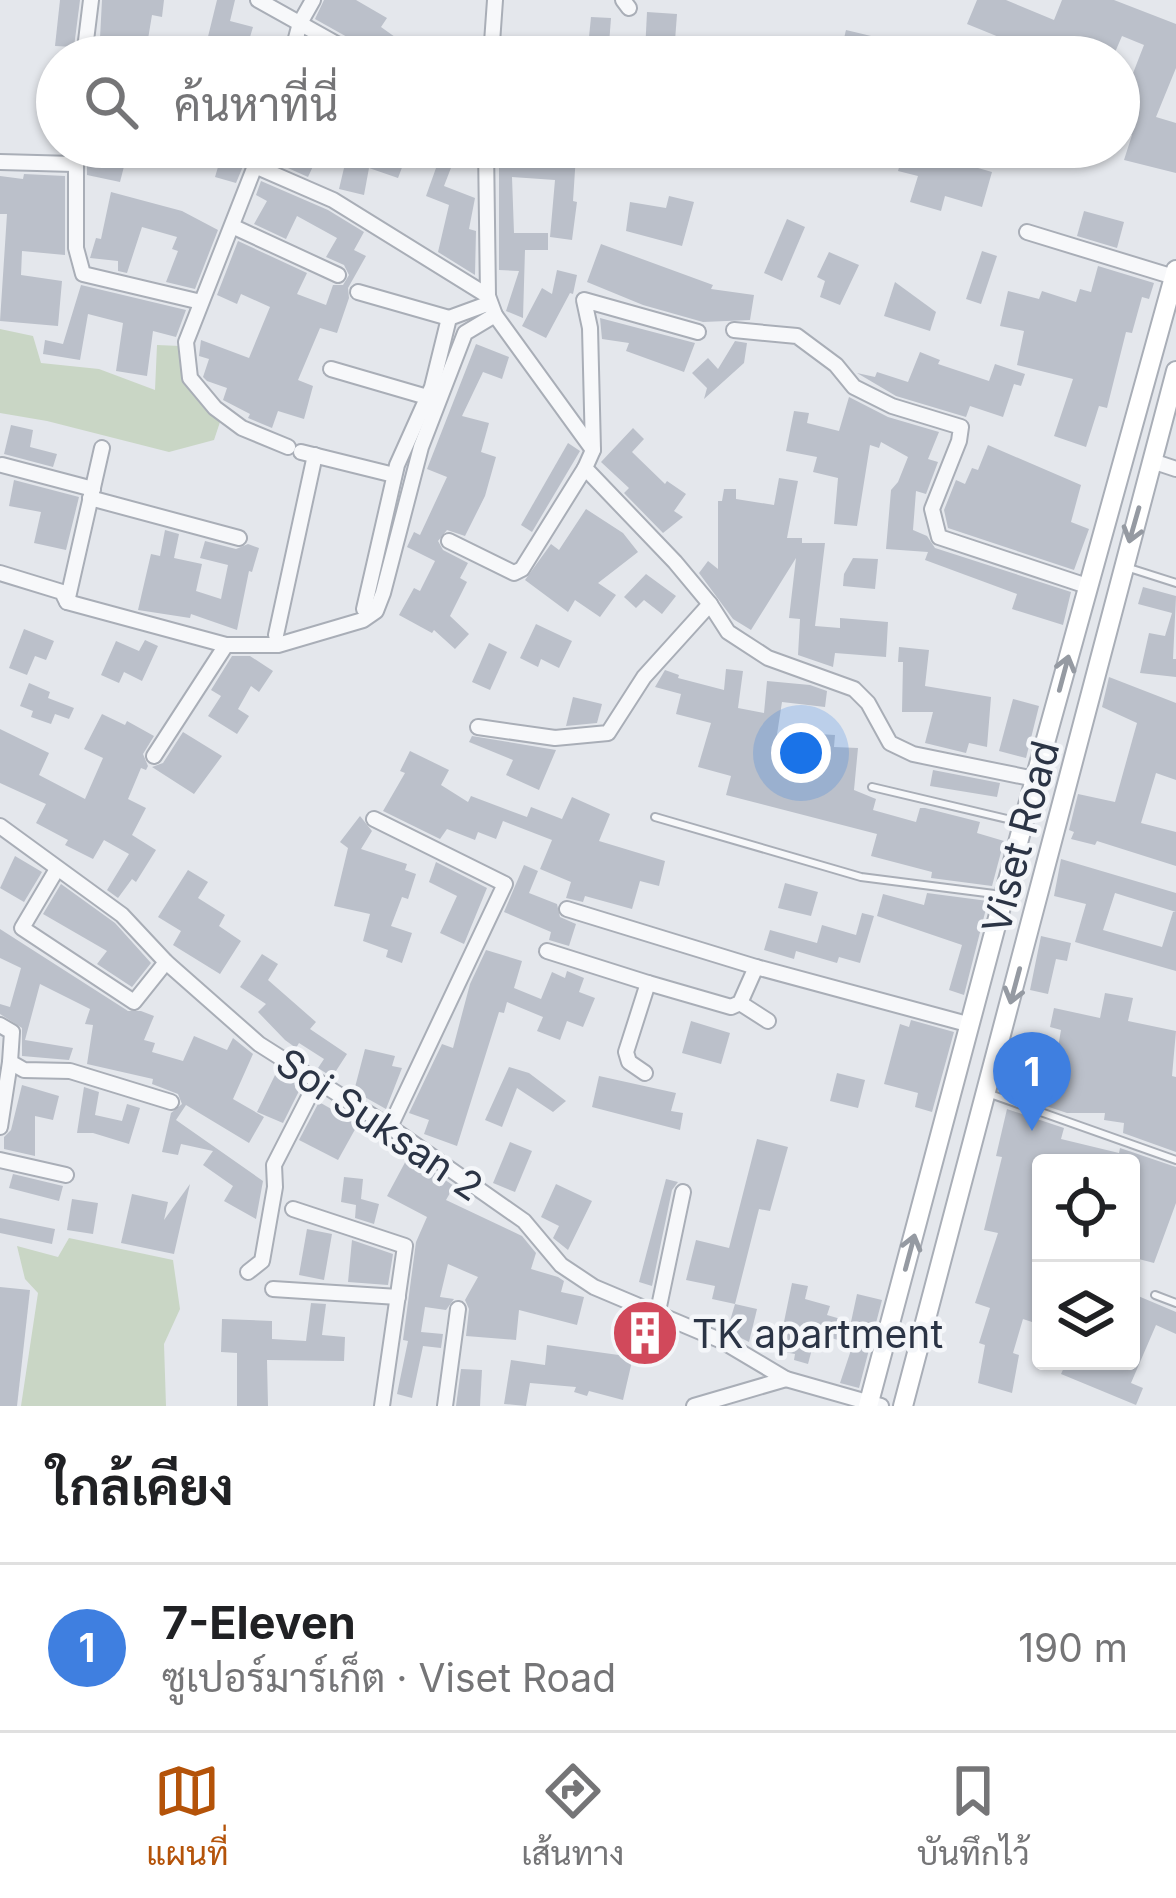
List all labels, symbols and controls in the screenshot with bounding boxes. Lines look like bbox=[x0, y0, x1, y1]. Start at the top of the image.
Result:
search box bbox=[36, 36, 1140, 168]
icon: search bbox=[78, 69, 144, 135]
text: ค้นหาที่นี่ bbox=[174, 77, 338, 132]
one-way arrow bbox=[1122, 505, 1144, 543]
one-way arrow bbox=[1054, 654, 1076, 692]
your location bbox=[771, 723, 831, 783]
street label: Viset Road bbox=[972, 736, 1068, 938]
one-way arrow bbox=[1003, 966, 1025, 1004]
pin: 1 bbox=[993, 1032, 1071, 1131]
street label: Soi Suksan 2 bbox=[268, 1038, 492, 1210]
map controls bbox=[1032, 1154, 1140, 1370]
button: locate bbox=[1032, 1154, 1140, 1262]
one-way arrow bbox=[900, 1234, 922, 1272]
button: layers bbox=[1032, 1262, 1140, 1370]
building icon: TK apartment bbox=[610, 1298, 680, 1368]
place label: TK apartment bbox=[692, 1310, 943, 1357]
text: ใกล้เคียง bbox=[48, 1456, 234, 1517]
text: 7-Eleven bbox=[162, 1595, 356, 1650]
text: 1 bbox=[79, 1624, 95, 1671]
text: 190 m bbox=[1018, 1624, 1128, 1671]
text: ซูเปอร์มาร์เก็ต · Viset Road bbox=[162, 1654, 616, 1701]
tab: แผนที่ bbox=[146, 1758, 229, 1873]
tab: เส้นทาง bbox=[521, 1758, 624, 1873]
tab: บันทึกไว้ bbox=[917, 1758, 1030, 1873]

